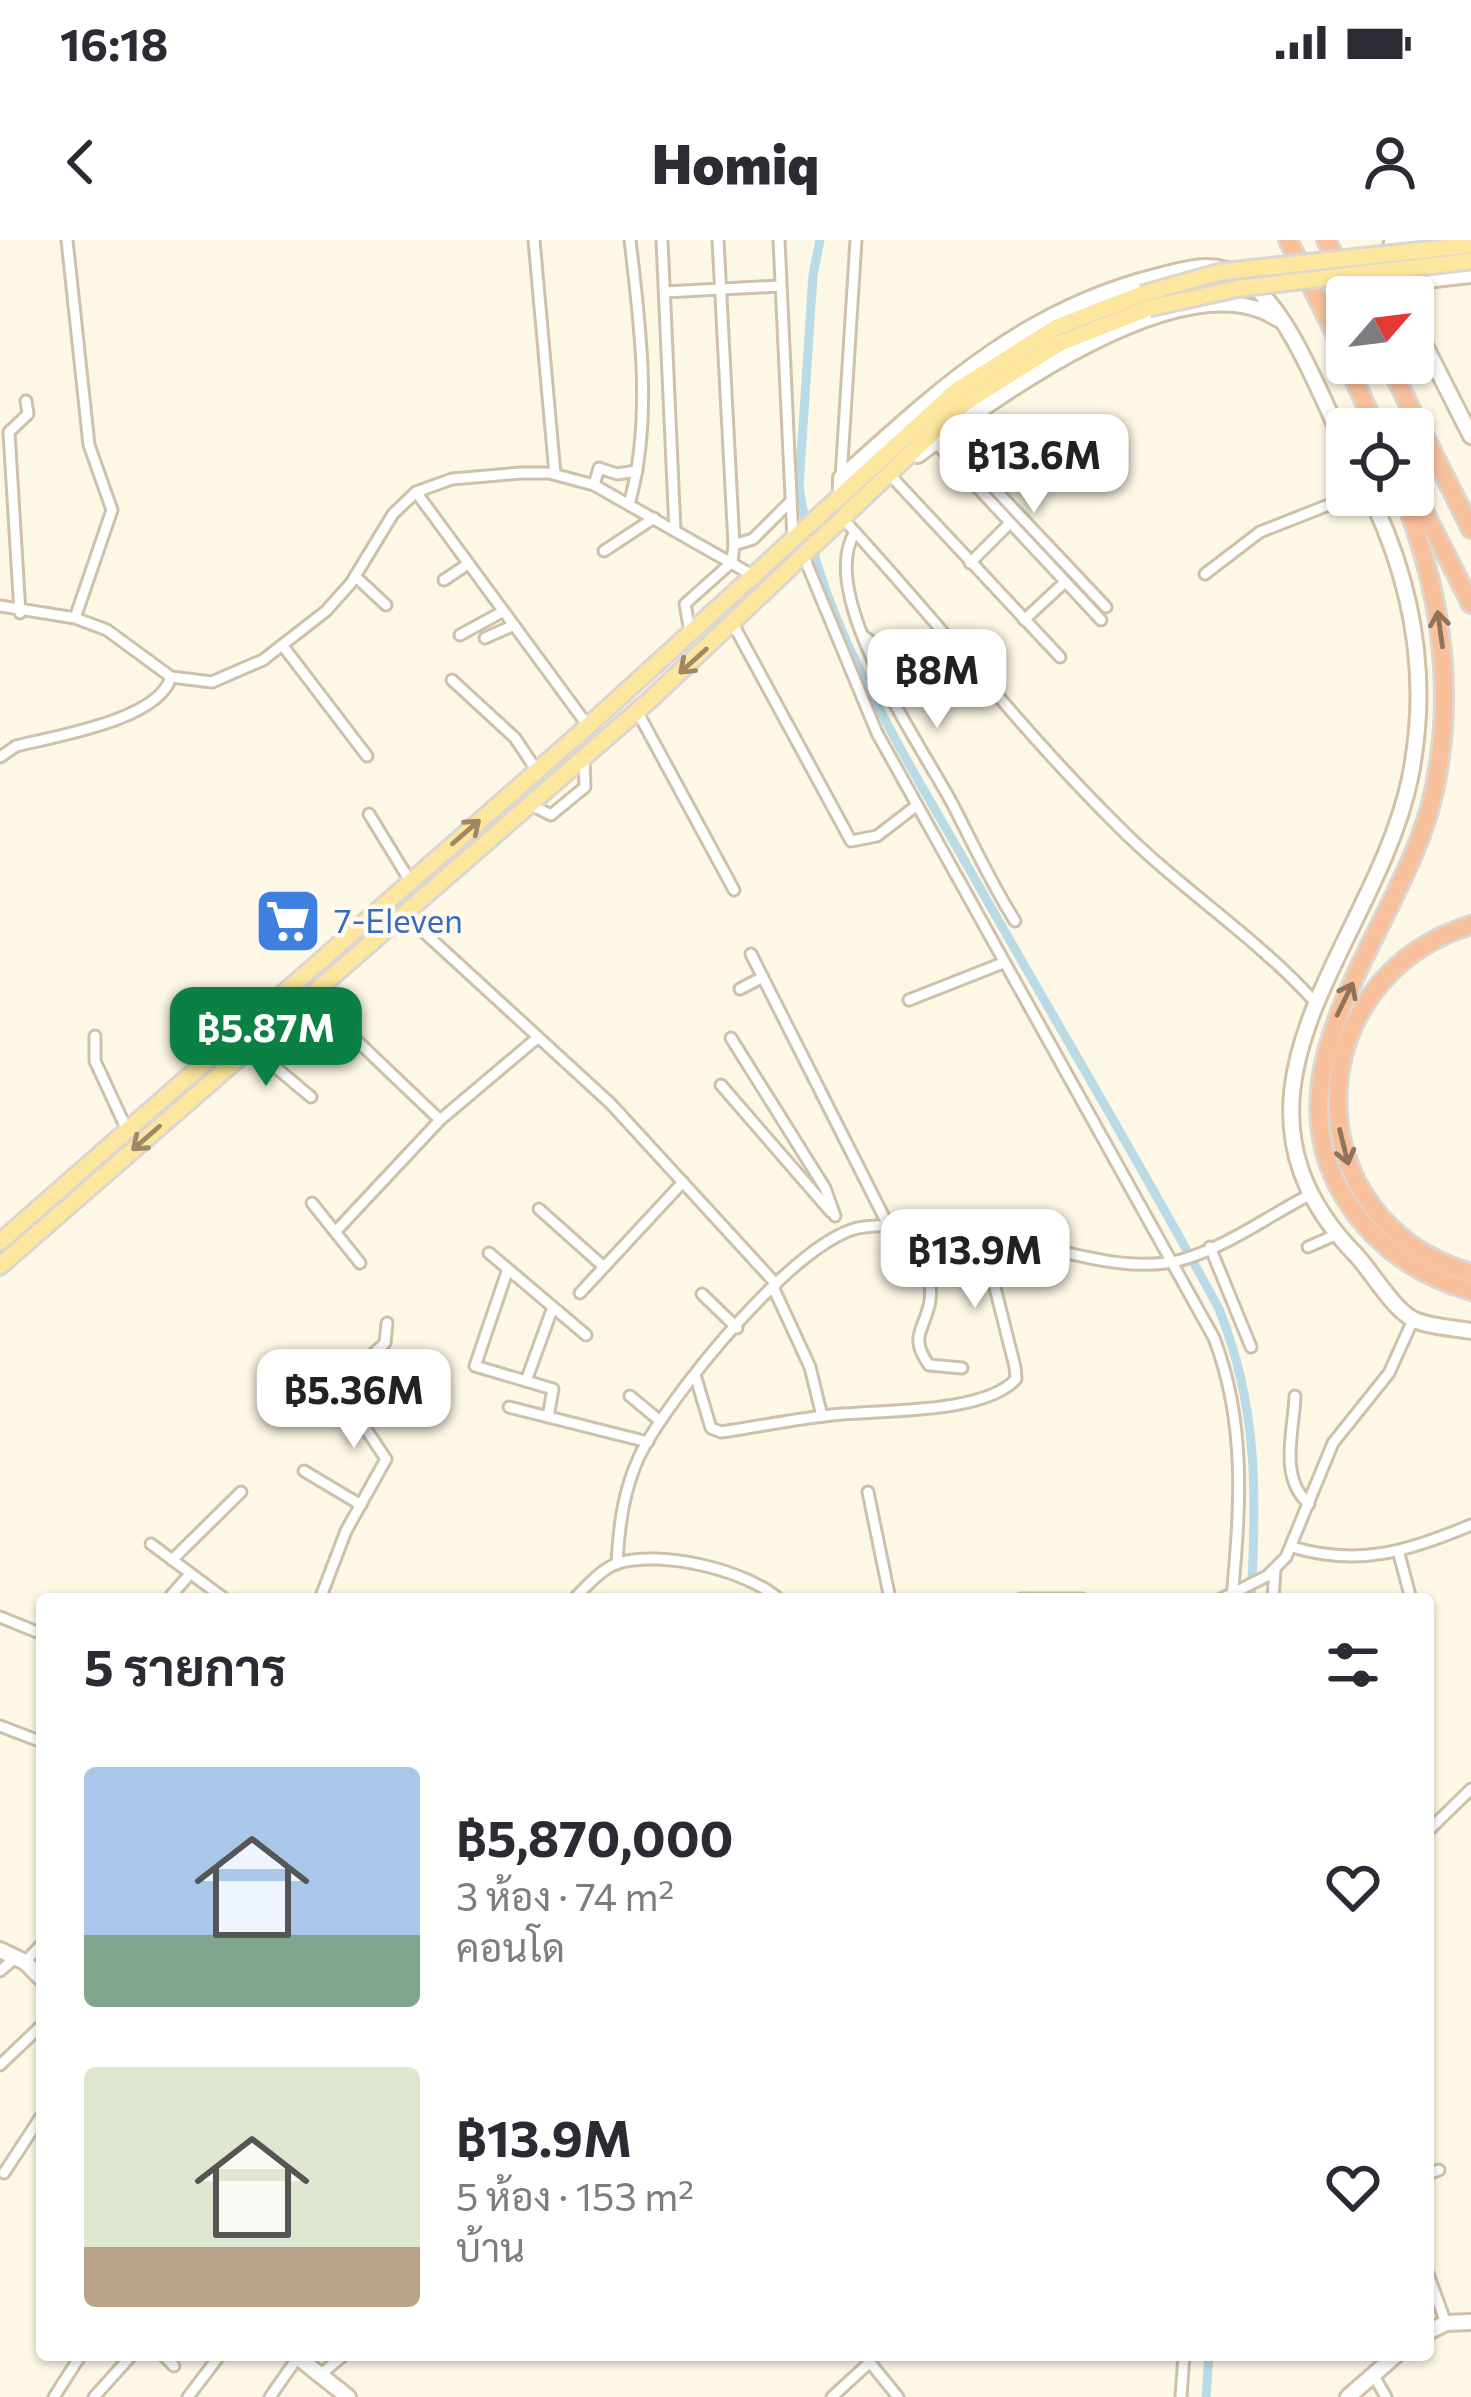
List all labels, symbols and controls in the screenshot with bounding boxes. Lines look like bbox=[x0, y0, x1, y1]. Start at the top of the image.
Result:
text: 16:18 bbox=[60, 15, 168, 70]
icon: back bbox=[48, 129, 114, 195]
text: Homiq bbox=[652, 129, 819, 195]
icon: person bbox=[1357, 129, 1423, 195]
north arrow bbox=[1326, 276, 1434, 384]
map controls bbox=[1326, 276, 1434, 516]
button: locate bbox=[1326, 408, 1434, 516]
pin: ฿13.6M bbox=[936, 414, 1132, 516]
text: ฿13.6M bbox=[967, 429, 1101, 477]
one-way arrow bbox=[1428, 610, 1451, 649]
pin: ฿8M bbox=[879, 629, 995, 731]
text: ฿8M bbox=[894, 644, 980, 692]
one-way arrow bbox=[678, 647, 708, 674]
one-way arrow bbox=[450, 819, 481, 846]
supermarket icon: 7-Eleven bbox=[253, 886, 323, 956]
place label: 7-Eleven bbox=[334, 899, 463, 940]
one-way arrow bbox=[1335, 982, 1357, 1018]
pin: ฿5.87M bbox=[168, 987, 364, 1089]
text: ฿5.87M bbox=[197, 1002, 335, 1050]
one-way arrow bbox=[131, 1124, 162, 1151]
one-way arrow bbox=[1335, 1127, 1357, 1165]
pin: ฿13.9M bbox=[877, 1209, 1073, 1311]
text: ฿13.9M bbox=[908, 1224, 1042, 1272]
pin: ฿5.36M bbox=[256, 1349, 452, 1451]
text: ฿5.36M bbox=[284, 1364, 424, 1412]
icon: filters bbox=[1320, 1632, 1386, 1698]
text: 5 รายการ bbox=[84, 1634, 287, 1697]
text: ฿5,870,000 bbox=[456, 1805, 734, 1868]
icon: home bbox=[180, 1815, 324, 1959]
icon: heart bbox=[1320, 1854, 1386, 1920]
text: 3 ห้อง · 74 m² bbox=[456, 1871, 674, 1919]
text: คอนโด bbox=[456, 1922, 565, 1970]
text: ฿13.9M bbox=[456, 2105, 632, 2168]
icon: home bbox=[180, 2115, 324, 2259]
icon: heart bbox=[1320, 2154, 1386, 2220]
text: 5 ห้อง · 153 m² bbox=[456, 2171, 694, 2219]
text: บ้าน bbox=[456, 2222, 525, 2270]

